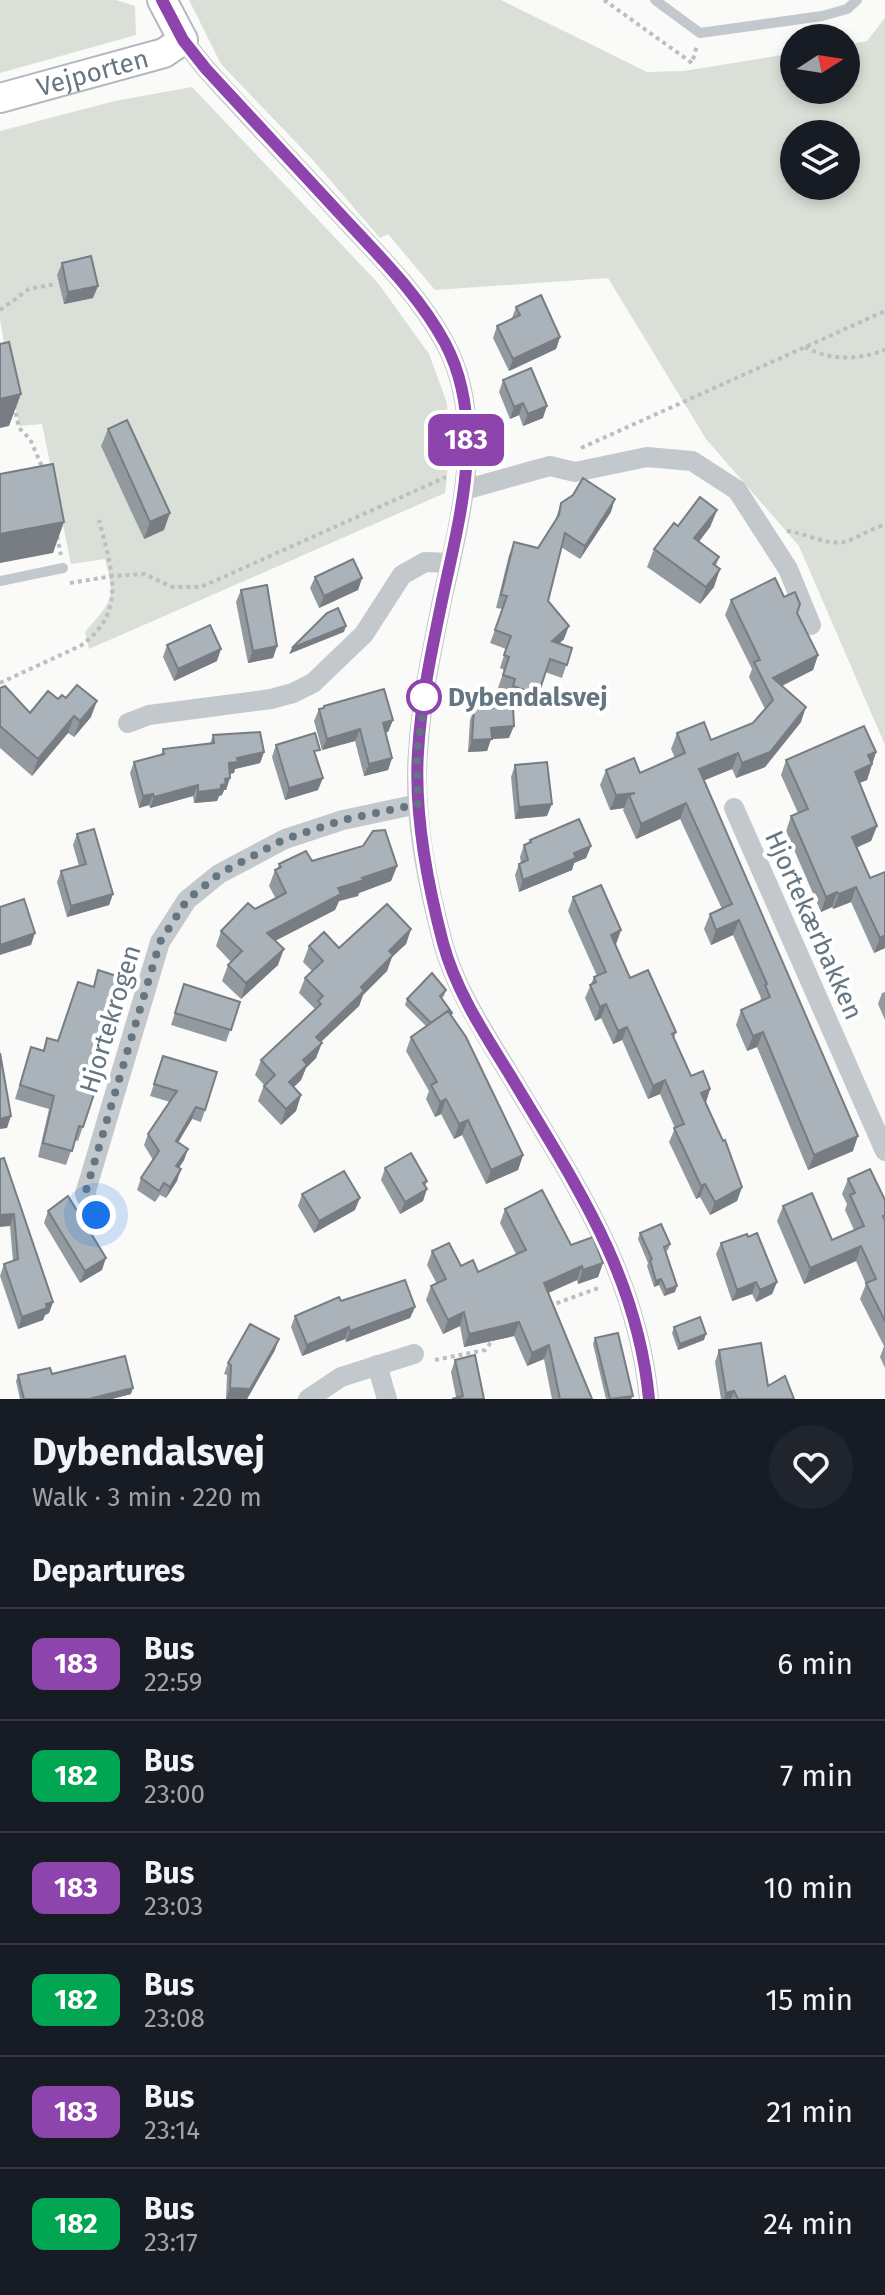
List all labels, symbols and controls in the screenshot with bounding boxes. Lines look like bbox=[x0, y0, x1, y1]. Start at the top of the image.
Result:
north arrow bbox=[780, 24, 860, 104]
map controls bbox=[780, 24, 860, 200]
street label: Vejporten bbox=[33, 43, 152, 103]
button: layers bbox=[780, 120, 860, 200]
line badge: 183 bbox=[420, 414, 512, 466]
text: 183 bbox=[444, 423, 488, 456]
marker: Dybendalsvej bbox=[407, 680, 441, 714]
place label: Dybendalsvej bbox=[448, 682, 607, 713]
street label: Hjortekærbakken bbox=[758, 826, 869, 1024]
street label: Hjortekrogen bbox=[73, 941, 148, 1097]
your location bbox=[76, 1195, 116, 1235]
button: heart bbox=[769, 1425, 853, 1509]
text: Dybendalsvej bbox=[32, 1429, 265, 1475]
text: Walk · 3 min · 220 m bbox=[32, 1482, 262, 1513]
text: Departures bbox=[32, 1553, 185, 1589]
text: Bus bbox=[144, 1631, 194, 1667]
text: 6 min bbox=[777, 1646, 853, 1682]
text: 183 bbox=[54, 1647, 98, 1680]
text: 22:59 bbox=[144, 1667, 202, 1698]
text: Bus bbox=[144, 1743, 194, 1779]
text: 7 min bbox=[780, 1758, 853, 1794]
text: 182 bbox=[54, 1759, 98, 1792]
text: 23:00 bbox=[144, 1779, 205, 1810]
text: Bus bbox=[144, 1855, 194, 1891]
text: 10 min bbox=[764, 1870, 853, 1906]
text: 183 bbox=[54, 1871, 98, 1904]
text: 23:03 bbox=[144, 1891, 203, 1922]
text: Bus bbox=[144, 1967, 194, 2003]
text: 15 min bbox=[765, 1982, 853, 2018]
text: 182 bbox=[54, 1983, 98, 2016]
text: 23:08 bbox=[144, 2003, 205, 2034]
text: Bus bbox=[144, 2079, 194, 2115]
text: 21 min bbox=[766, 2094, 853, 2130]
text: 183 bbox=[54, 2095, 98, 2128]
text: 23:14 bbox=[144, 2115, 200, 2146]
text: Bus bbox=[144, 2191, 194, 2227]
text: 24 min bbox=[763, 2206, 853, 2242]
text: 182 bbox=[54, 2207, 98, 2240]
text: 23:17 bbox=[144, 2227, 198, 2258]

